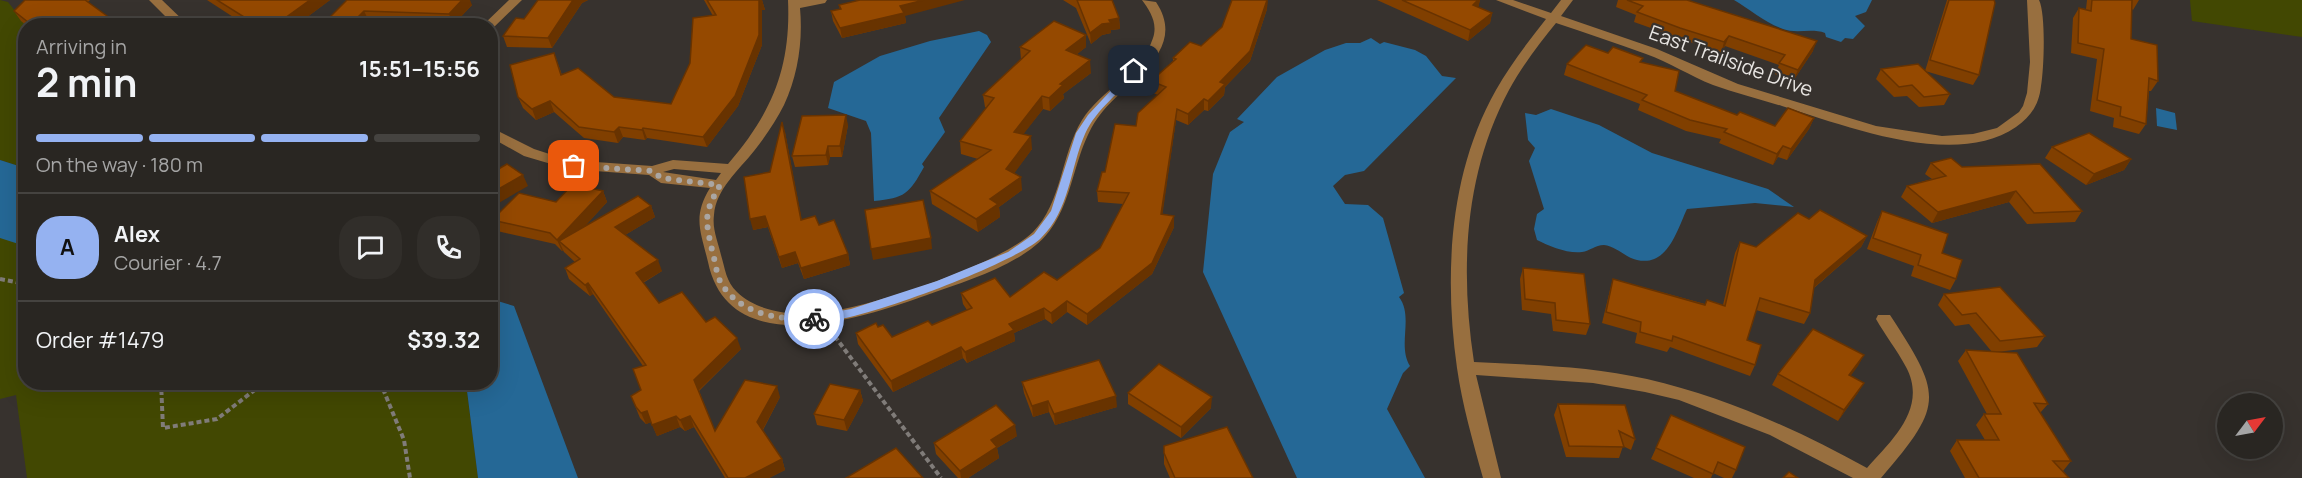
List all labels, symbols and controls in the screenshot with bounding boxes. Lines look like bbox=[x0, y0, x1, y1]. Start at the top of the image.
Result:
street label: East Trailside Drive bbox=[1645, 18, 1817, 103]
text: Arriving in bbox=[36, 33, 127, 60]
pin bbox=[1108, 45, 1159, 96]
text: 15:51–15:56 bbox=[359, 54, 480, 84]
icon: home bbox=[1117, 54, 1150, 87]
text: 2 min bbox=[36, 55, 137, 109]
pin bbox=[548, 140, 599, 191]
icon: bag bbox=[557, 149, 590, 182]
text: On the way · 180 m bbox=[36, 151, 203, 178]
button: chat bbox=[339, 216, 402, 279]
button: phone bbox=[417, 216, 480, 279]
text: Alex bbox=[114, 219, 160, 249]
text: A bbox=[60, 232, 75, 262]
text: Courier · 4.7 bbox=[114, 249, 222, 276]
courier bbox=[784, 289, 844, 349]
icon: bike bbox=[798, 303, 831, 336]
text: Order #1479 bbox=[36, 325, 164, 355]
text: $39.32 bbox=[407, 325, 480, 355]
north arrow bbox=[2217, 393, 2283, 459]
map controls bbox=[2217, 393, 2283, 459]

